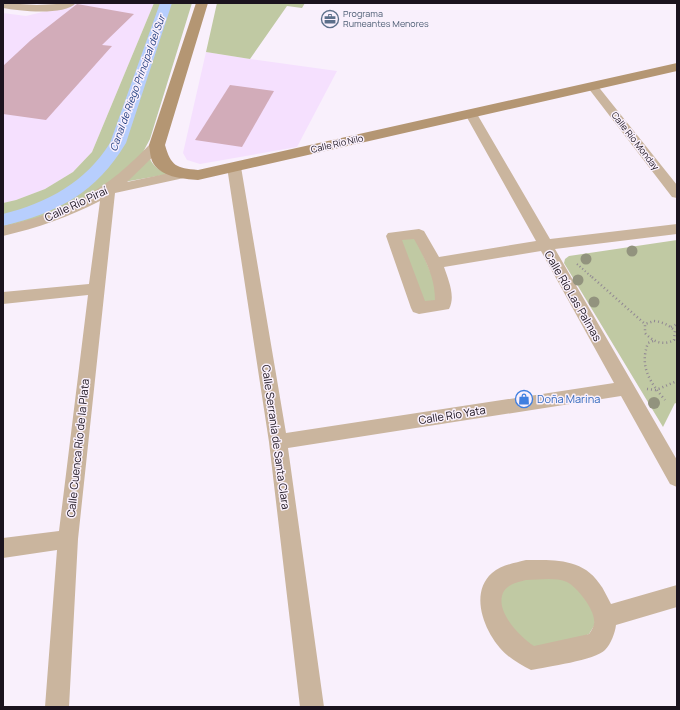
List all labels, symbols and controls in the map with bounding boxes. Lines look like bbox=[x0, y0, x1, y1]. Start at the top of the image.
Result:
place label: Programa Rumeantes Menores bbox=[343, 7, 429, 30]
office icon: Programa Rumeantes Menores bbox=[320, 9, 340, 29]
water label: Canal de Riego Principal del Sur bbox=[106, 12, 169, 153]
street label: Calle Río Monday bbox=[609, 109, 662, 173]
street label: Calle Río Nilo bbox=[309, 131, 364, 156]
street label: Calle Río Piraí bbox=[42, 182, 110, 225]
street label: Calle Río Las Palmas bbox=[541, 248, 606, 344]
street label: Calle Serranía de Santa Clara bbox=[259, 364, 294, 510]
street label: Calle Cuenca Río de la Plata bbox=[63, 378, 92, 518]
shop icon: Doña Marina bbox=[514, 389, 534, 409]
place label: Doña Marina bbox=[537, 391, 600, 406]
street label: Calle Río Yata bbox=[417, 402, 487, 427]

